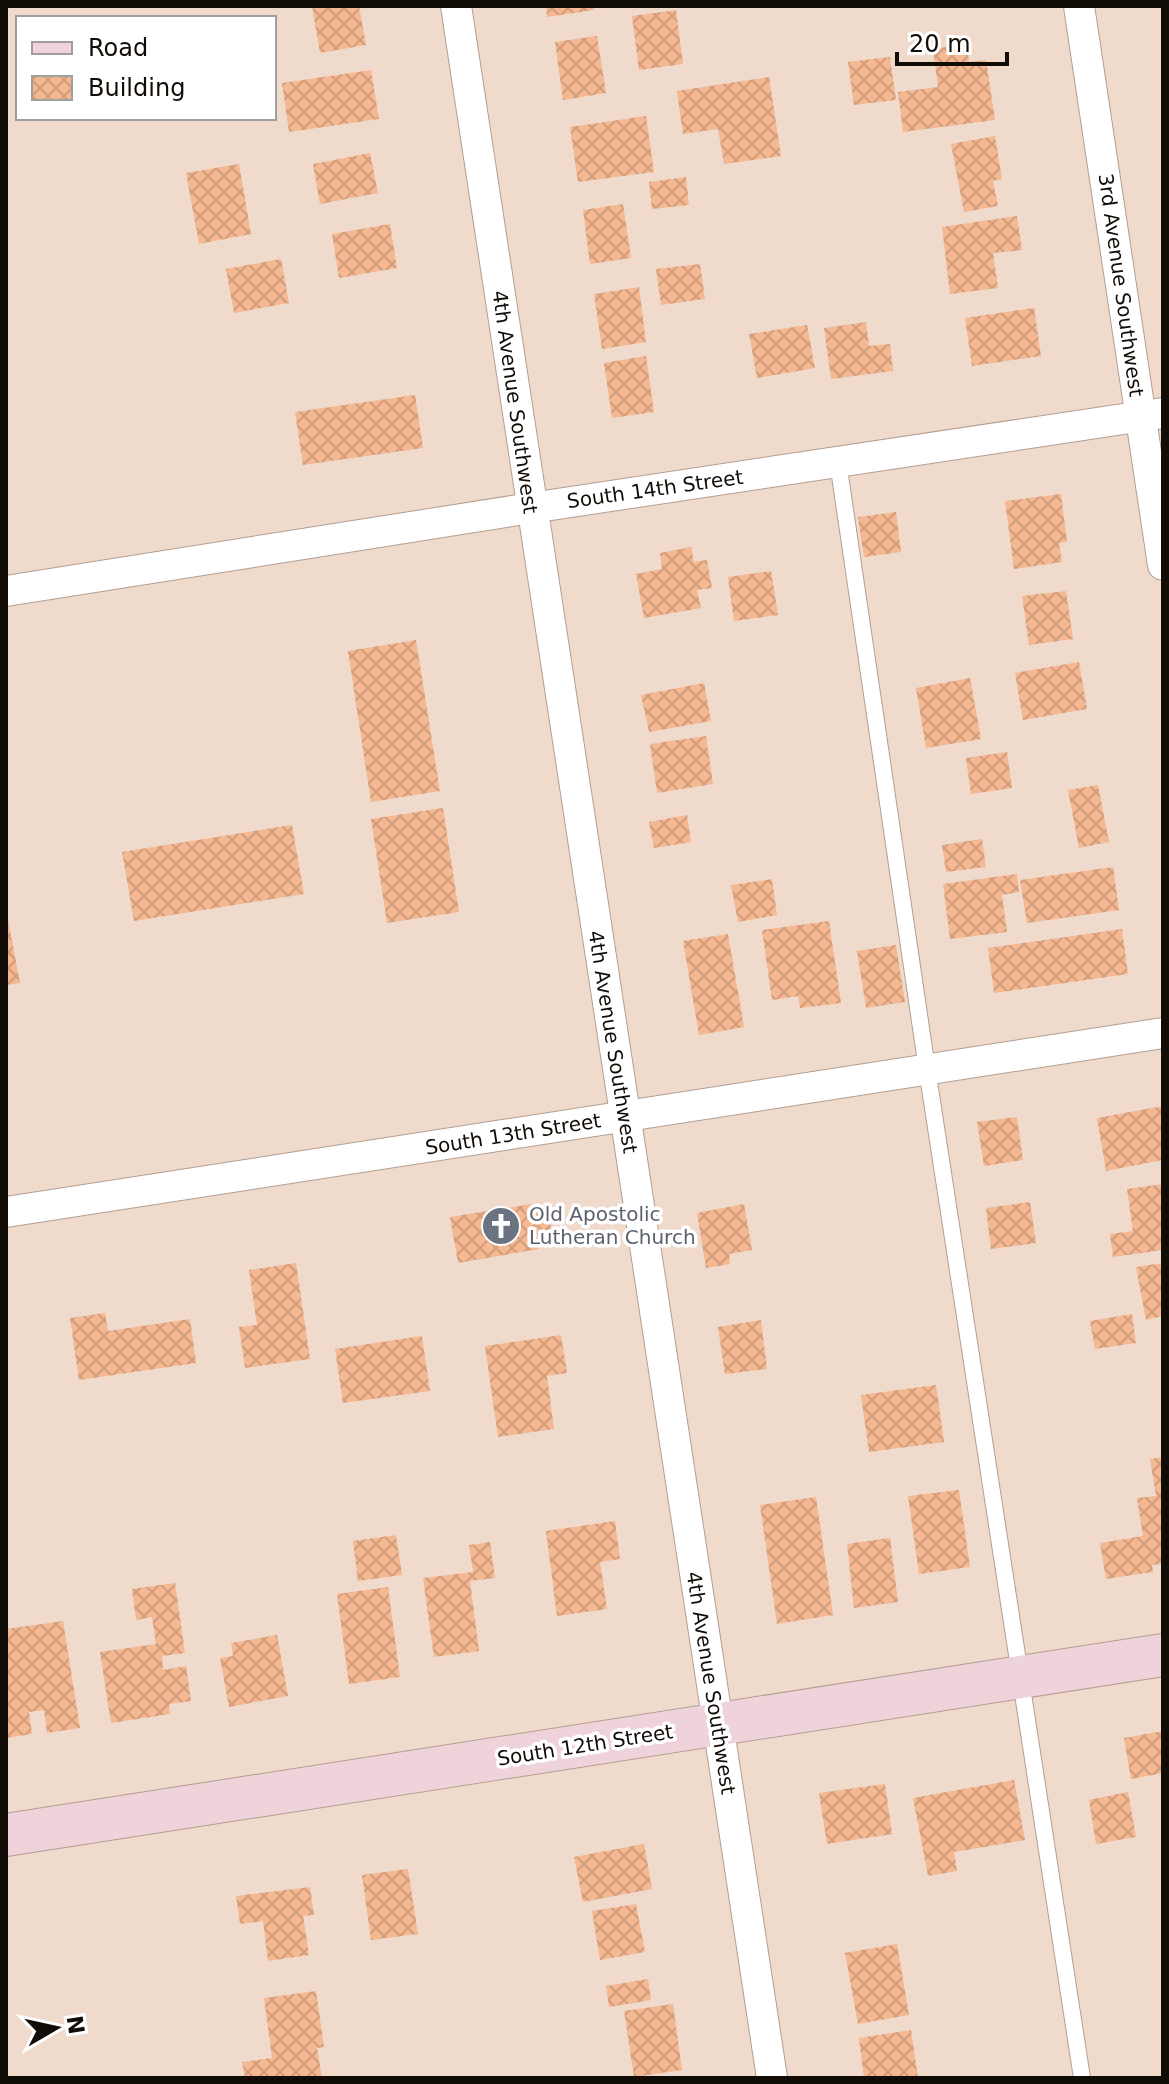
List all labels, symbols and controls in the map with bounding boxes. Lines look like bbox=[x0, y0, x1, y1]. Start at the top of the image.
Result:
legend bbox=[16, 16, 276, 120]
scale bar bbox=[897, 16, 1007, 66]
text: 20 m bbox=[909, 30, 971, 58]
text: Road bbox=[88, 34, 148, 62]
text: Building bbox=[88, 74, 185, 102]
street label: 3rd Avenue Southwest bbox=[1093, 172, 1149, 398]
street label: 4th Avenue Southwest bbox=[487, 289, 543, 515]
street label: South 14th Street bbox=[565, 465, 745, 513]
street label: 4th Avenue Southwest bbox=[584, 929, 643, 1155]
street label: South 13th Street bbox=[423, 1108, 603, 1160]
place label: Old Apostolic Lutheran Church bbox=[529, 1202, 696, 1249]
church icon: Old Apostolic Lutheran Church bbox=[480, 1205, 522, 1247]
street label: 4th Avenue Southwest bbox=[682, 1570, 741, 1796]
street label: South 12th Street bbox=[495, 1719, 675, 1771]
north arrow bbox=[16, 1988, 96, 2068]
text: N bbox=[61, 2014, 89, 2036]

